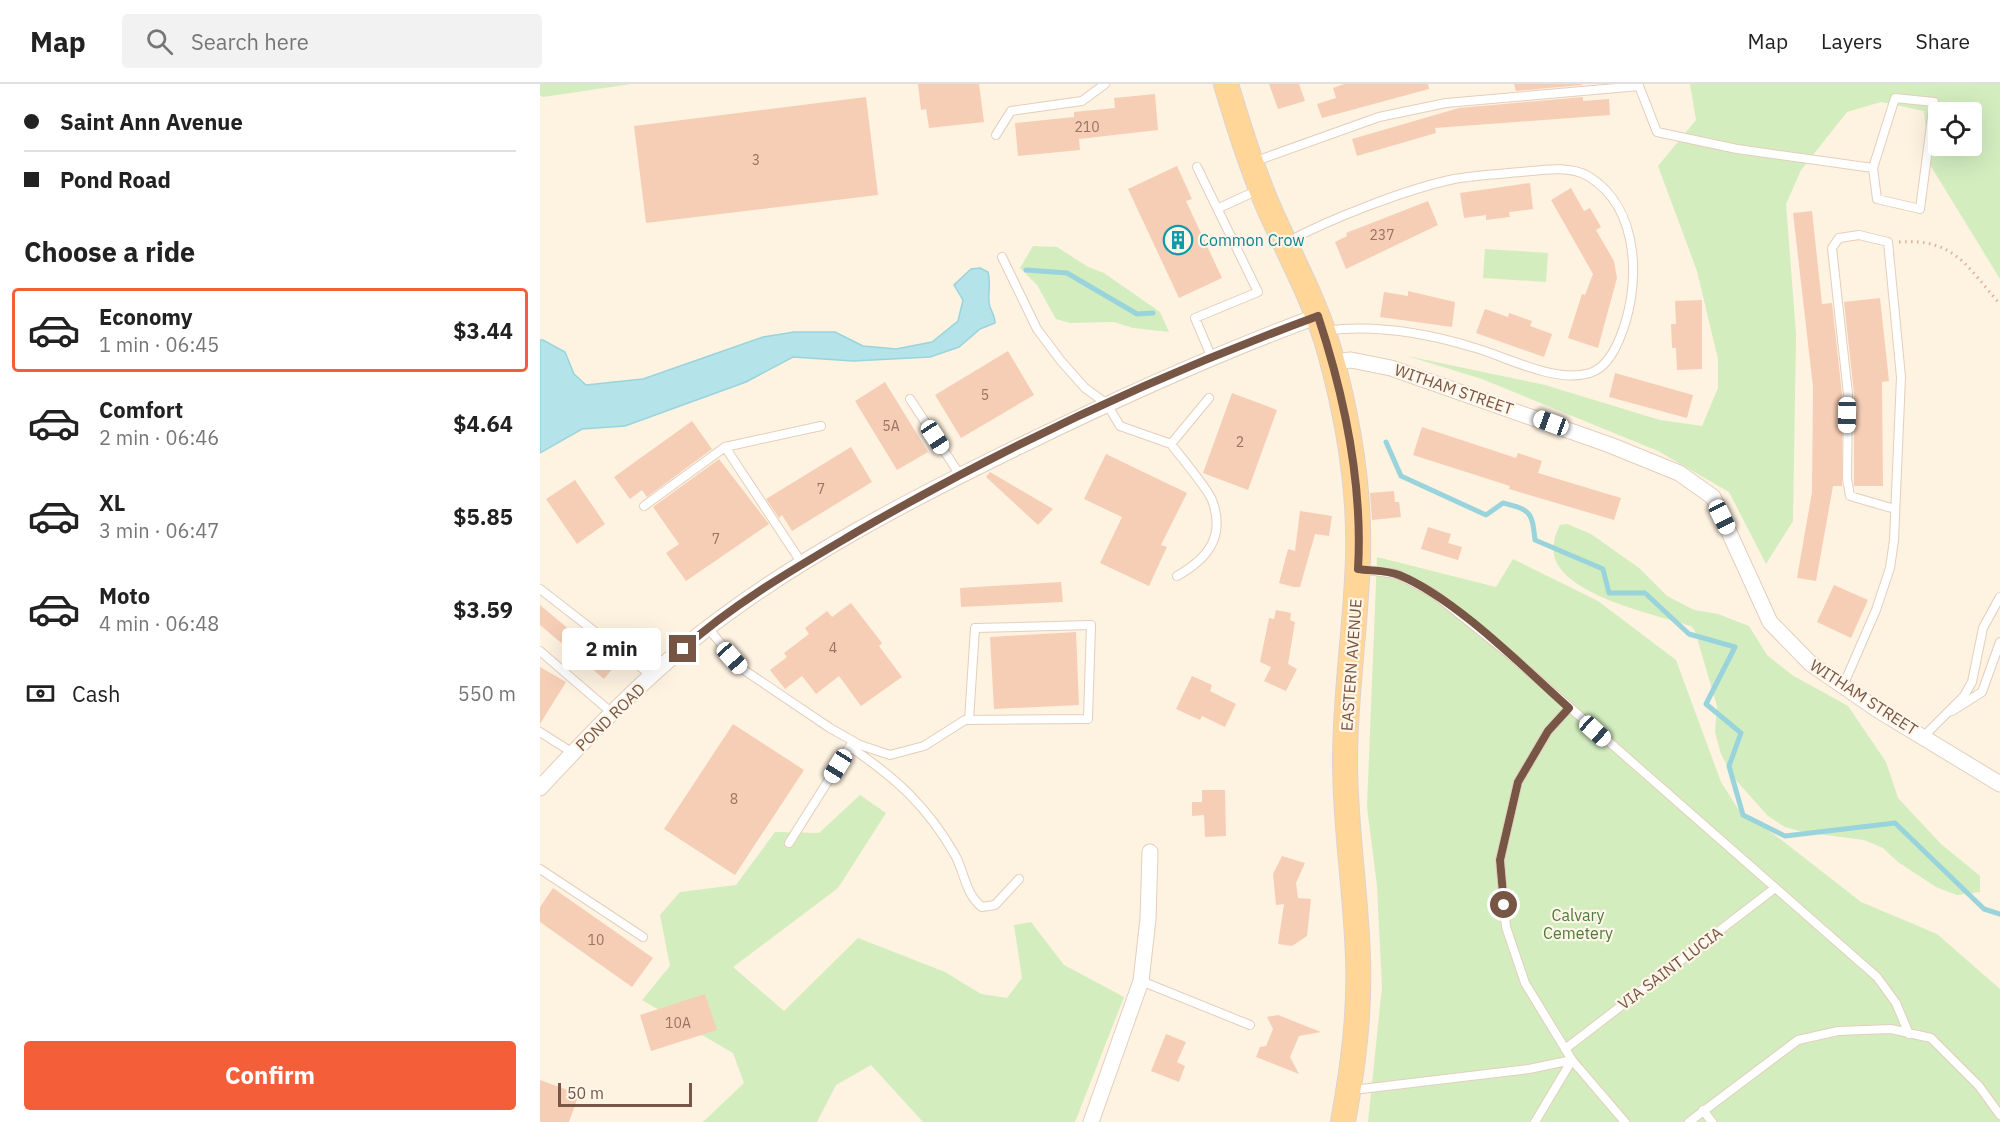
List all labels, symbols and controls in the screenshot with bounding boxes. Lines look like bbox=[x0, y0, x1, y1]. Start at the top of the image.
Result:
search box bbox=[122, 14, 542, 68]
text: Map bbox=[30, 23, 86, 60]
icon: search bbox=[143, 25, 176, 58]
text: Search here bbox=[191, 27, 309, 56]
text: Map bbox=[1748, 27, 1788, 55]
text: Layers bbox=[1821, 27, 1883, 55]
text: Share bbox=[1916, 27, 1970, 55]
map controls bbox=[1928, 102, 1982, 156]
button: locate bbox=[1928, 102, 1982, 156]
text: Saint Ann Avenue bbox=[60, 107, 243, 136]
house number: 210 bbox=[1074, 118, 1100, 136]
house number: 3 bbox=[752, 151, 760, 169]
text: Pond Road bbox=[60, 165, 171, 194]
building icon: Common Crow bbox=[1162, 224, 1194, 256]
house number: 237 bbox=[1369, 226, 1395, 244]
place label: Common Crow bbox=[1199, 230, 1305, 250]
text: Choose a ride bbox=[24, 234, 195, 269]
text: Economy bbox=[99, 302, 193, 331]
icon: car bbox=[27, 303, 81, 357]
text: $3.44 bbox=[453, 316, 513, 345]
text: 1 min · 06:45 bbox=[99, 331, 219, 358]
street label: WITHAM STREET bbox=[1392, 359, 1516, 419]
house number: 5 bbox=[981, 386, 989, 404]
text: Comfort bbox=[99, 395, 183, 424]
icon: car bbox=[27, 396, 81, 450]
car bbox=[1838, 397, 1856, 433]
car bbox=[1531, 408, 1571, 438]
text: $4.64 bbox=[453, 409, 513, 438]
house number: 5A bbox=[882, 417, 900, 435]
car bbox=[918, 417, 952, 457]
text: 2 min · 06:46 bbox=[99, 424, 219, 451]
house number: 2 bbox=[1236, 433, 1244, 451]
house number: 7 bbox=[817, 480, 825, 498]
text: XL bbox=[99, 488, 125, 517]
icon: car bbox=[27, 489, 81, 543]
car bbox=[1706, 497, 1738, 537]
text: $5.85 bbox=[453, 502, 513, 531]
text: 3 min · 06:47 bbox=[99, 517, 219, 544]
house number: 7 bbox=[712, 530, 720, 548]
text: Moto bbox=[99, 581, 150, 610]
icon: car bbox=[27, 582, 81, 636]
text: $3.59 bbox=[453, 595, 513, 624]
street label: EASTERN AVENUE bbox=[1336, 598, 1366, 732]
text: 4 min · 06:48 bbox=[99, 610, 219, 637]
callout: 2 min bbox=[563, 628, 662, 670]
text: 2 min bbox=[585, 635, 638, 662]
route end bbox=[669, 635, 696, 662]
car bbox=[713, 639, 751, 677]
house number: 4 bbox=[829, 639, 837, 657]
street label: WITHAM STREET bbox=[1806, 655, 1922, 739]
icon: cash bbox=[24, 677, 57, 710]
text: Cash bbox=[72, 679, 121, 708]
street label: POND ROAD bbox=[571, 679, 649, 755]
text: 550 m bbox=[458, 680, 516, 707]
car bbox=[1576, 712, 1614, 750]
car bbox=[821, 746, 855, 786]
house number: 8 bbox=[730, 790, 738, 808]
route start bbox=[1490, 891, 1517, 918]
park label: Calvary Cemetery bbox=[1543, 905, 1613, 943]
street label: VIA SAINT LUCIA bbox=[1614, 922, 1726, 1014]
house number: 10 bbox=[588, 931, 604, 949]
house number: 10A bbox=[665, 1014, 691, 1032]
button: Confirm bbox=[24, 1041, 516, 1110]
scale bar bbox=[558, 1080, 692, 1108]
text: 50 m bbox=[567, 1083, 604, 1103]

